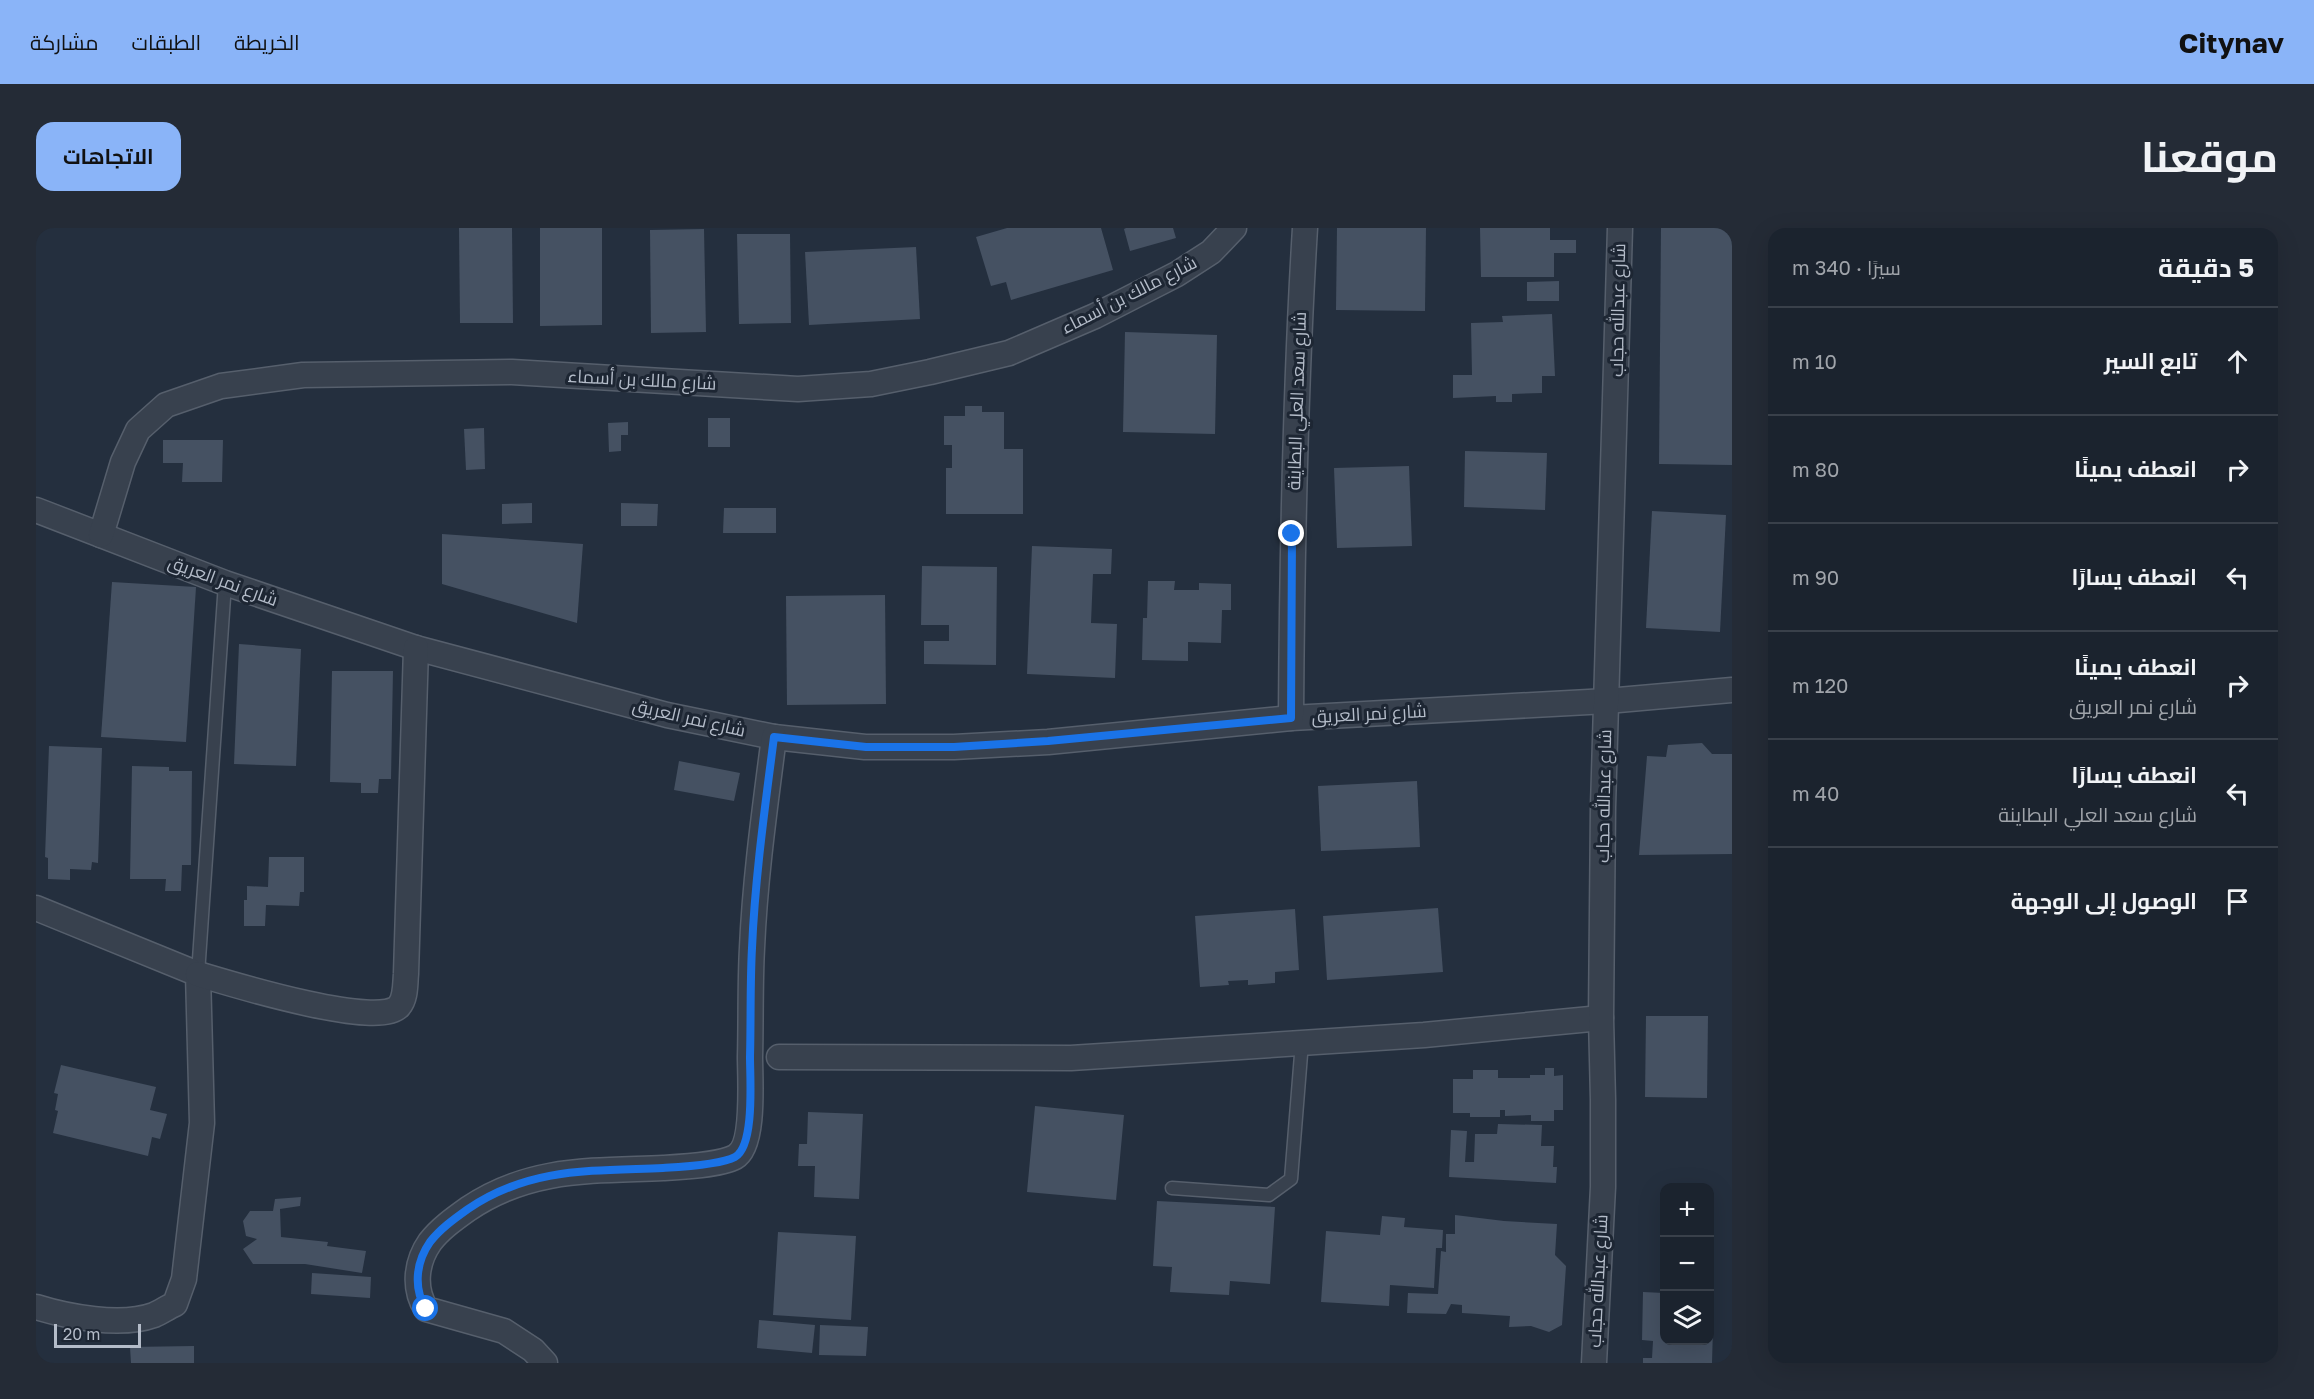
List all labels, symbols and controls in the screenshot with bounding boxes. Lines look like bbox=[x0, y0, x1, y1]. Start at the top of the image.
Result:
text: Citynav bbox=[2179, 26, 2284, 59]
text: مشاركة bbox=[30, 29, 99, 55]
text: الطبقات bbox=[132, 29, 201, 55]
text: الخريطة bbox=[234, 29, 300, 55]
button: الاتجاهات bbox=[36, 122, 181, 191]
text: موقعنا bbox=[2141, 131, 2278, 181]
street label: شارع عبدالله حجاب bbox=[1605, 243, 1631, 377]
street label: شارع مالك بن أسماء bbox=[1057, 250, 1201, 340]
text: 5 دقيقة bbox=[2158, 252, 2254, 283]
text: سيرًا · 340 m bbox=[1792, 255, 1901, 279]
street label: شارع سعد العلي البطاينة bbox=[1282, 311, 1314, 491]
icon: ahead bbox=[2221, 345, 2254, 378]
text: تابع السير bbox=[2104, 347, 2197, 374]
text: 10 m bbox=[1792, 349, 1837, 373]
street label: شارع مالك بن أسماء bbox=[567, 364, 717, 396]
icon: right bbox=[2221, 453, 2254, 486]
text: انعطف يمينًا bbox=[2074, 455, 2197, 482]
text: 80 m bbox=[1792, 457, 1839, 481]
route end bbox=[1278, 520, 1304, 546]
street label: شارع نمر العريق bbox=[165, 550, 281, 612]
icon: left bbox=[2221, 561, 2254, 594]
text: انعطف يسارًا bbox=[2072, 563, 2197, 590]
text: 90 m bbox=[1792, 565, 1839, 589]
text: انعطف يمينًا bbox=[2074, 653, 2197, 680]
icon: right bbox=[2221, 669, 2254, 702]
text: 120 m bbox=[1792, 673, 1848, 697]
street label: شارع نمر العريق bbox=[630, 693, 748, 743]
text: شارع نمر العريق bbox=[2069, 694, 2197, 718]
street label: شارع نمر العريق bbox=[1311, 699, 1427, 729]
street label: شارع عبدالله حجاب bbox=[1591, 729, 1617, 863]
text: انعطف يسارًا bbox=[2072, 761, 2197, 788]
icon: left bbox=[2221, 777, 2254, 810]
text: 40 m bbox=[1792, 781, 1839, 805]
text: شارع سعد العلي البطاينة bbox=[1998, 802, 2197, 826]
icon: arrive bbox=[2221, 885, 2254, 918]
text: الوصول إلى الوجهة bbox=[2011, 887, 2197, 914]
map controls bbox=[1660, 1183, 1714, 1345]
button: + bbox=[1660, 1183, 1714, 1237]
street label: شارع عبدالله حجاب bbox=[1583, 1214, 1613, 1348]
button: − bbox=[1660, 1237, 1714, 1291]
button: layers bbox=[1660, 1291, 1714, 1345]
route start bbox=[412, 1295, 438, 1321]
scale bar bbox=[54, 1321, 141, 1348]
text: 20 m bbox=[63, 1324, 100, 1344]

